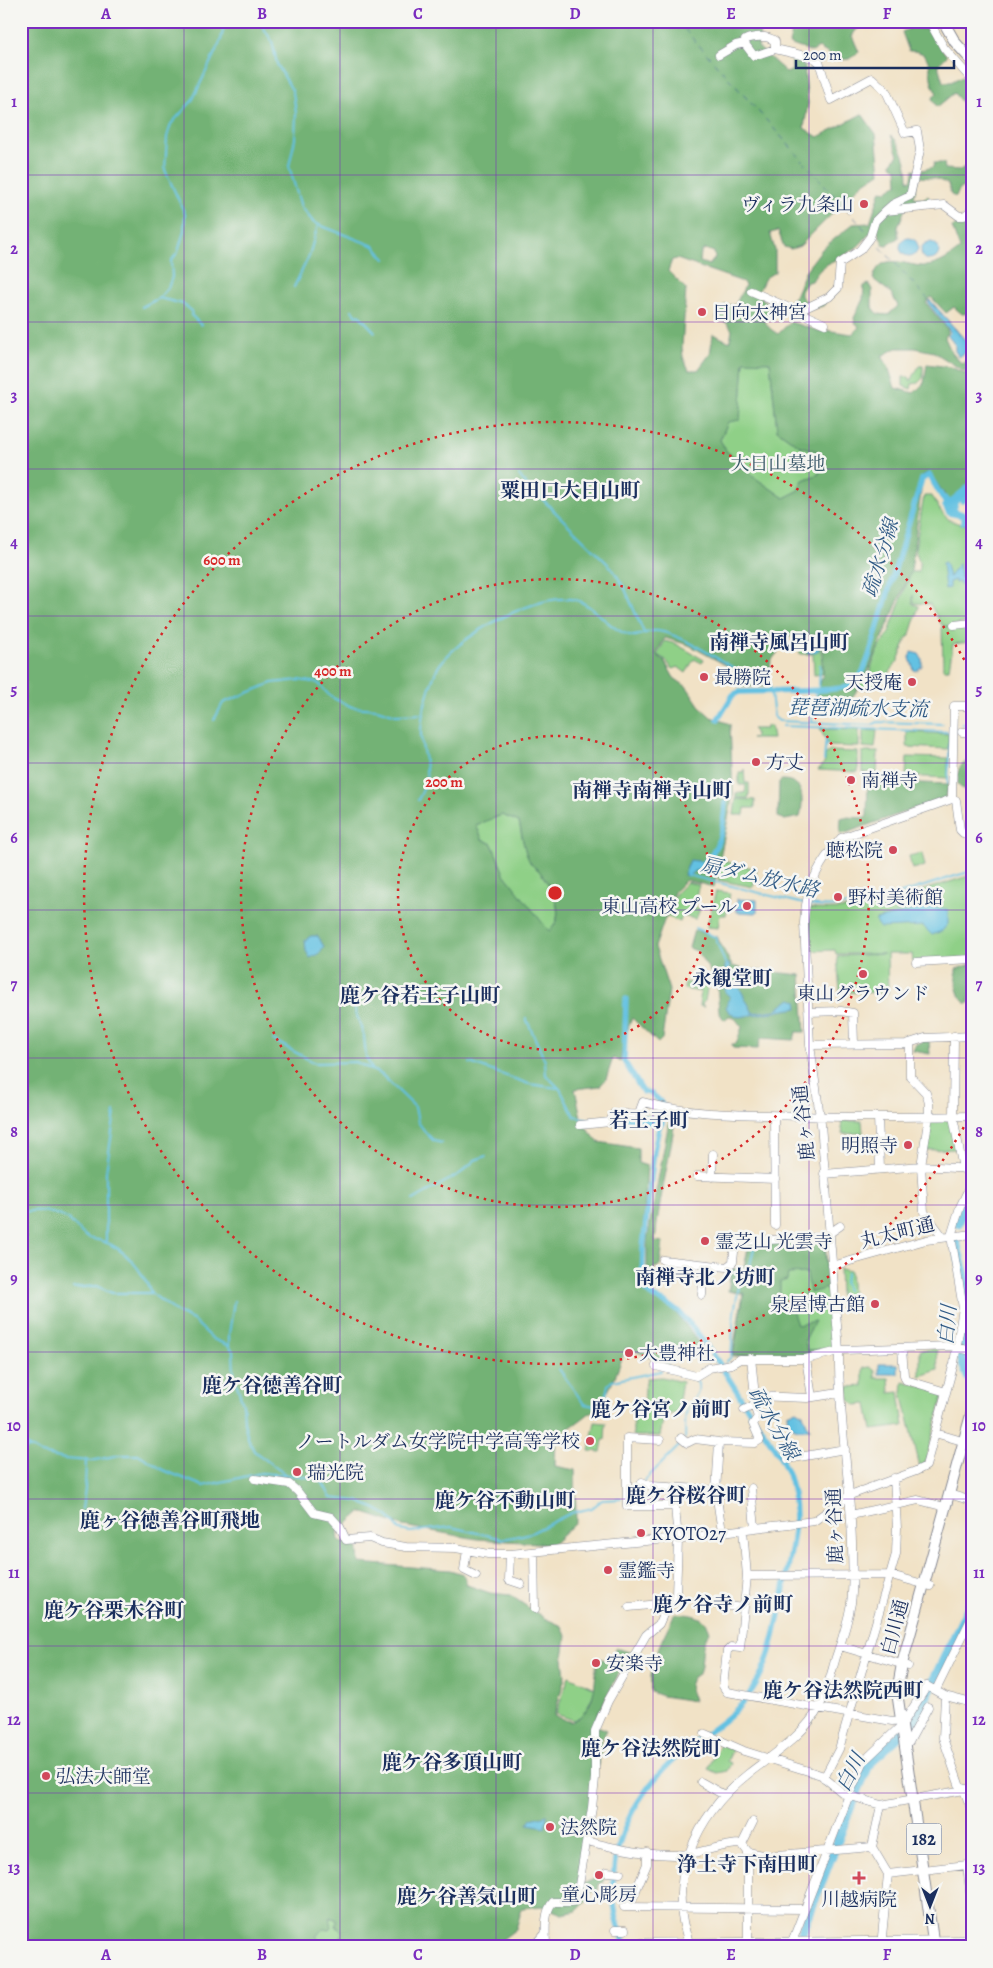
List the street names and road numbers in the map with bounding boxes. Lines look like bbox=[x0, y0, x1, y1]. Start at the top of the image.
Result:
street label: 鹿ヶ谷通 bbox=[787, 1084, 821, 1162]
street label: 丸太町通 bbox=[857, 1211, 937, 1255]
street label: 鹿ヶ谷通 bbox=[821, 1488, 849, 1564]
street label: 白川通 bbox=[875, 1596, 915, 1658]
road number: 182 bbox=[906, 1824, 942, 1855]

